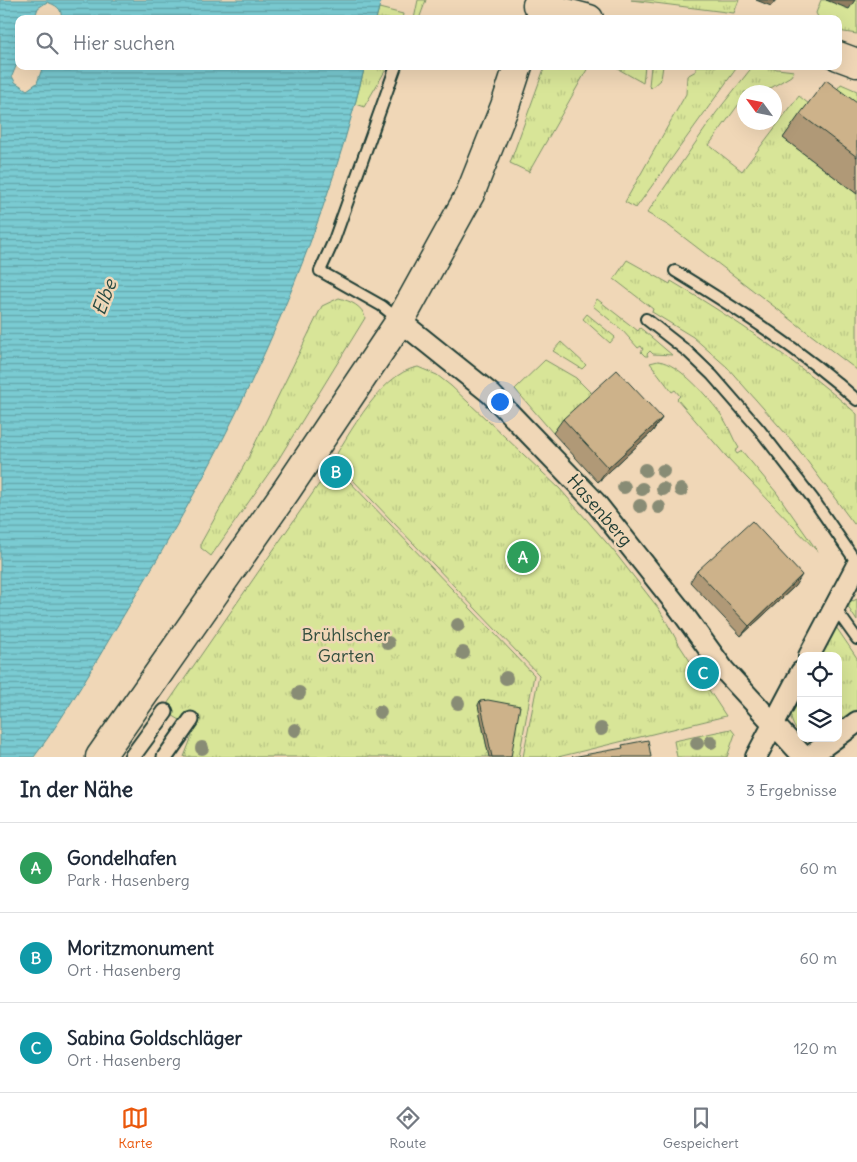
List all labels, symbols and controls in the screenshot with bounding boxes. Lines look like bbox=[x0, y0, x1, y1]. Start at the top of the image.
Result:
search box bbox=[15, 15, 842, 70]
icon: search bbox=[33, 29, 61, 57]
text: Hier suchen bbox=[73, 31, 175, 55]
north arrow bbox=[737, 85, 782, 130]
water label: Elbe bbox=[86, 274, 122, 318]
your location bbox=[487, 389, 513, 415]
pin: B bbox=[320, 453, 352, 491]
street label: Hasenberg bbox=[562, 469, 638, 551]
pin: A bbox=[507, 538, 539, 576]
park label: Brühlscher Garten bbox=[302, 623, 391, 667]
map controls bbox=[797, 652, 842, 742]
button: locate bbox=[797, 652, 842, 697]
pin: C bbox=[687, 654, 719, 692]
button: layers bbox=[797, 697, 842, 742]
text: In der Nähe bbox=[20, 776, 133, 803]
text: 3 Ergebnisse bbox=[746, 780, 837, 800]
text: Gondelhafen bbox=[67, 846, 177, 870]
text: A bbox=[31, 858, 41, 878]
text: 60 m bbox=[799, 858, 837, 878]
text: Park · Hasenberg bbox=[67, 870, 190, 890]
text: Moritzmonument bbox=[67, 936, 214, 960]
text: B bbox=[31, 948, 41, 968]
text: 60 m bbox=[799, 948, 837, 968]
text: Ort · Hasenberg bbox=[67, 960, 181, 980]
text: Sabina Goldschläger bbox=[67, 1026, 242, 1050]
text: C bbox=[31, 1038, 41, 1058]
text: 120 m bbox=[794, 1038, 837, 1058]
text: Ort · Hasenberg bbox=[67, 1050, 181, 1070]
tab: Karte bbox=[118, 1104, 153, 1152]
tab: Route bbox=[389, 1104, 426, 1152]
tab: Gespeichert bbox=[663, 1104, 739, 1152]

